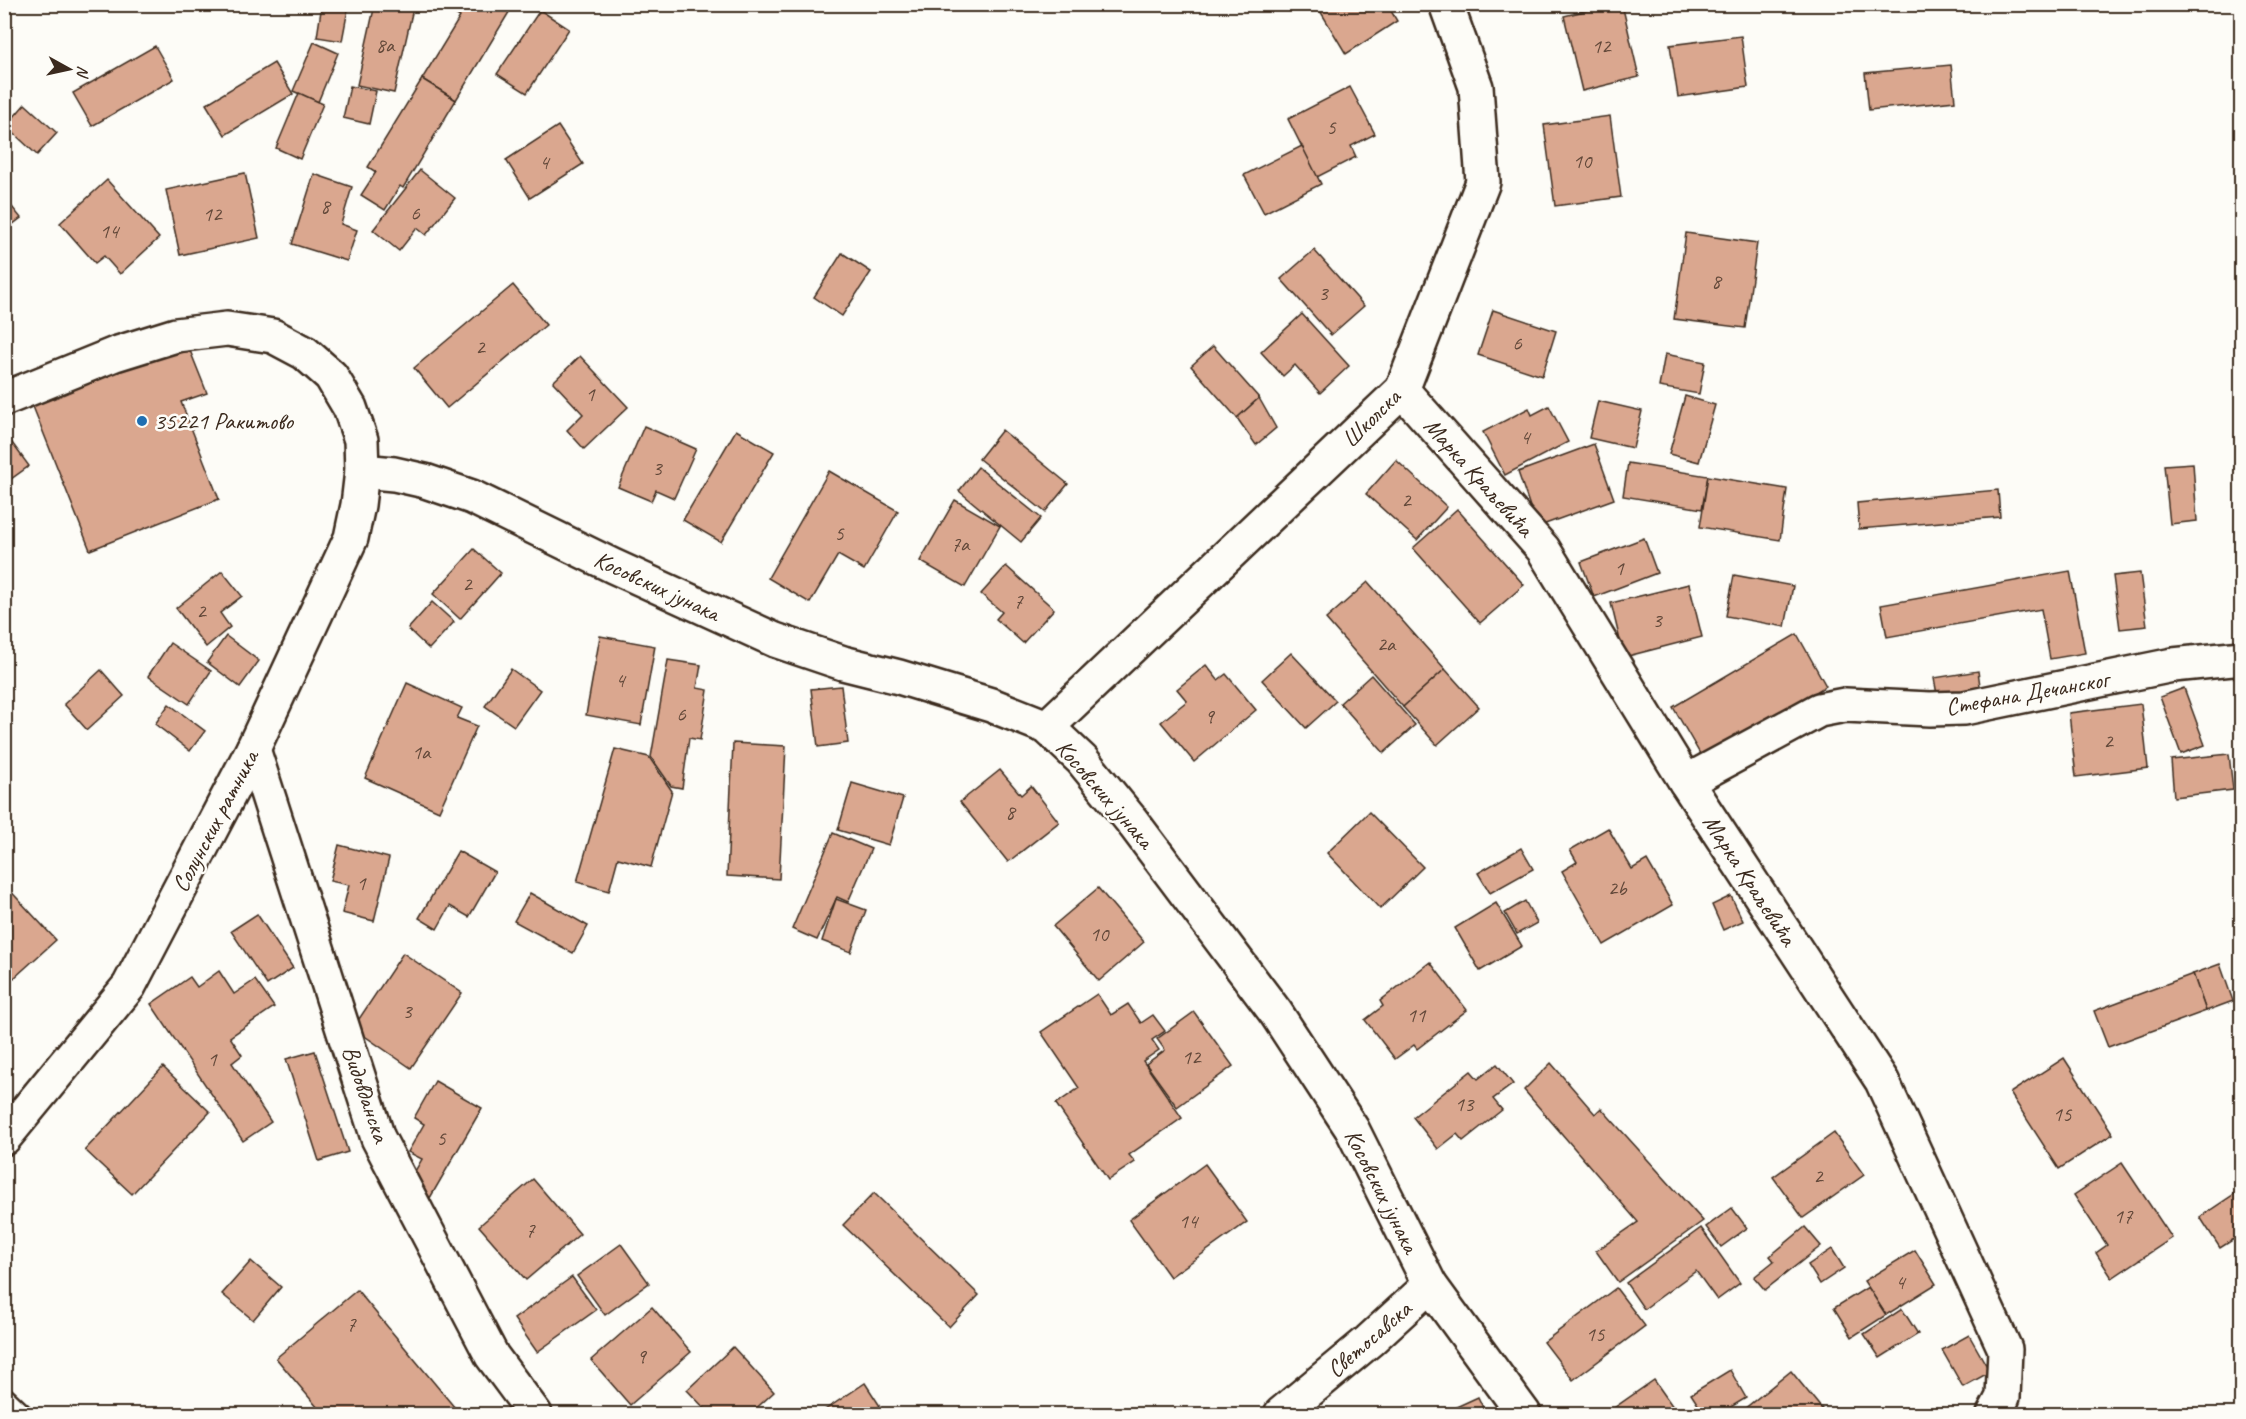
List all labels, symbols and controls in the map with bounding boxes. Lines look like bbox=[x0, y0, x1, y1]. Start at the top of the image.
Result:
house number: 8a bbox=[376, 32, 396, 58]
house number: 12 bbox=[1592, 33, 1612, 59]
north arrow bbox=[39, 39, 99, 99]
text: N bbox=[72, 65, 93, 80]
house number: 5 bbox=[1326, 114, 1337, 140]
house number: 10 bbox=[1573, 148, 1593, 174]
house number: 4 bbox=[539, 149, 551, 175]
house number: 8 bbox=[320, 193, 332, 219]
house number: 6 bbox=[410, 200, 420, 226]
house number: 12 bbox=[203, 201, 223, 227]
house number: 14 bbox=[100, 218, 121, 244]
house number: 8 bbox=[1711, 268, 1723, 294]
house number: 3 bbox=[1318, 280, 1329, 306]
house number: 6 bbox=[1512, 330, 1522, 356]
house number: 2 bbox=[475, 334, 486, 360]
house number: 1 bbox=[585, 381, 596, 407]
street label: Школска bbox=[1335, 381, 1408, 454]
place label: 35221 Ракитово bbox=[154, 406, 294, 436]
street label: Марка Краљевића bbox=[1418, 411, 1541, 544]
marker: 35221 Ракитово bbox=[135, 414, 149, 428]
house number: 4 bbox=[1520, 424, 1532, 450]
house number: 3 bbox=[652, 455, 663, 481]
house number: 2 bbox=[1401, 487, 1412, 513]
house number: 5 bbox=[834, 520, 845, 546]
house number: 7a bbox=[951, 531, 971, 557]
street label: Косовских јунака bbox=[590, 544, 726, 629]
house number: 1 bbox=[1614, 555, 1625, 581]
house number: 2 bbox=[462, 571, 473, 597]
house number: 7 bbox=[1013, 588, 1024, 614]
house number: 2 bbox=[196, 598, 207, 624]
house number: 3 bbox=[1652, 607, 1663, 633]
house number: 2a bbox=[1377, 631, 1397, 657]
street label: Стефана Дечанског bbox=[1943, 663, 2114, 722]
house number: 4 bbox=[615, 667, 627, 693]
house number: 6 bbox=[676, 701, 686, 727]
house number: 9 bbox=[1204, 703, 1215, 729]
house number: 2 bbox=[2103, 728, 2114, 754]
street label: Косовских јунака bbox=[1049, 733, 1162, 856]
house number: 1a bbox=[412, 739, 432, 765]
street label: Солунских ратника bbox=[165, 743, 266, 897]
house number: 8 bbox=[1005, 799, 1017, 825]
street label: Марка Краљевића bbox=[1696, 809, 1804, 953]
house number: 1 bbox=[356, 870, 367, 896]
house number: 2b bbox=[1608, 875, 1628, 901]
house number: 10 bbox=[1090, 921, 1110, 947]
house number: 3 bbox=[402, 998, 413, 1024]
house number: 11 bbox=[1407, 1002, 1427, 1028]
street label: Видовданска bbox=[336, 1042, 397, 1148]
house number: 12 bbox=[1182, 1044, 1202, 1070]
house number: 1 bbox=[207, 1046, 218, 1072]
house number: 13 bbox=[1455, 1091, 1475, 1117]
house number: 15 bbox=[2053, 1101, 2073, 1127]
street label: Косовских јунака bbox=[1338, 1124, 1427, 1260]
house number: 5 bbox=[436, 1125, 447, 1151]
house number: 2 bbox=[1813, 1163, 1824, 1189]
house number: 17 bbox=[2114, 1203, 2134, 1229]
house number: 14 bbox=[1179, 1208, 1200, 1234]
house number: 7 bbox=[525, 1217, 536, 1243]
house number: 4 bbox=[1895, 1269, 1907, 1295]
street label: Светосавска bbox=[1320, 1293, 1419, 1384]
house number: 7 bbox=[346, 1311, 357, 1337]
house number: 15 bbox=[1586, 1321, 1606, 1347]
house number: 9 bbox=[636, 1343, 647, 1369]

